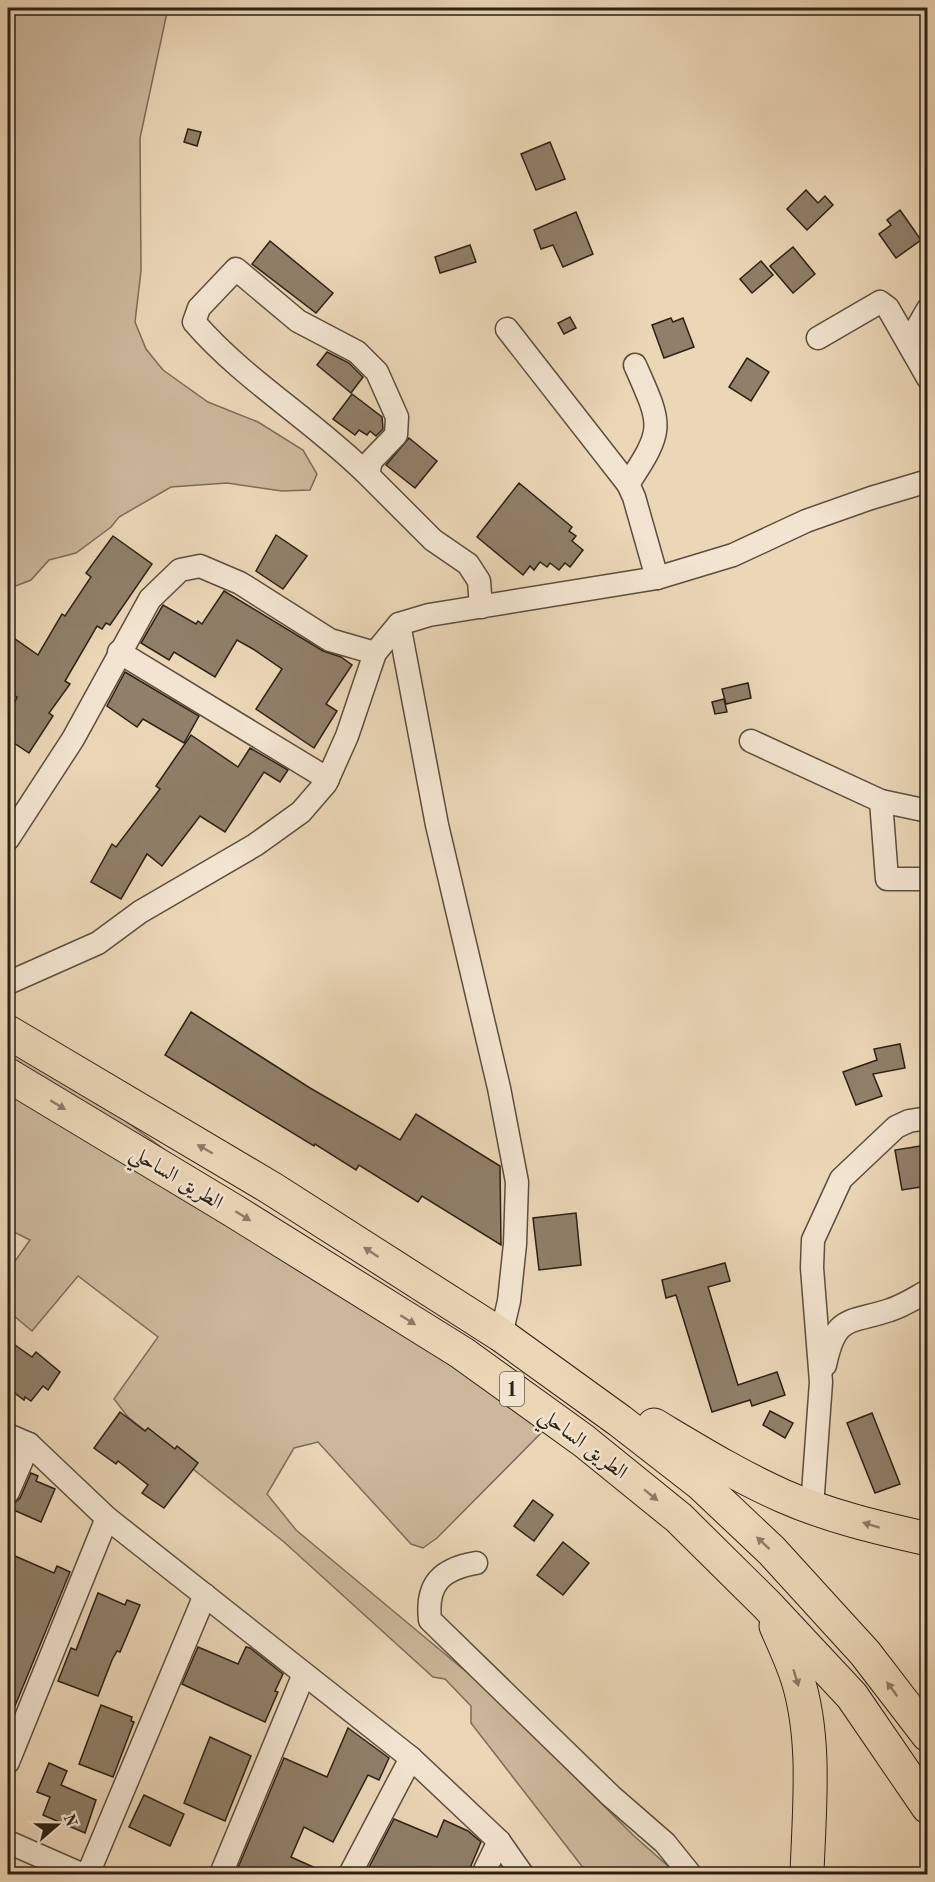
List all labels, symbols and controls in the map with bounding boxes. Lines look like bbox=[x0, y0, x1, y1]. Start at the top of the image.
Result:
one-way arrow bbox=[50, 1099, 66, 1110]
street label: الطريق الساحلي bbox=[122, 1143, 226, 1221]
one-way arrow bbox=[197, 1144, 213, 1155]
one-way arrow bbox=[235, 1211, 251, 1222]
one-way arrow bbox=[363, 1247, 379, 1258]
one-way arrow bbox=[400, 1314, 416, 1325]
road number: 1 bbox=[500, 1372, 524, 1406]
street label: الطريق الساحلي bbox=[531, 1405, 631, 1490]
one-way arrow bbox=[643, 1488, 658, 1501]
one-way arrow bbox=[862, 1520, 880, 1529]
one-way arrow bbox=[755, 1536, 770, 1550]
one-way arrow bbox=[792, 1669, 801, 1687]
one-way arrow bbox=[886, 1681, 898, 1697]
north arrow bbox=[27, 1795, 87, 1855]
text: N bbox=[60, 1812, 79, 1830]

